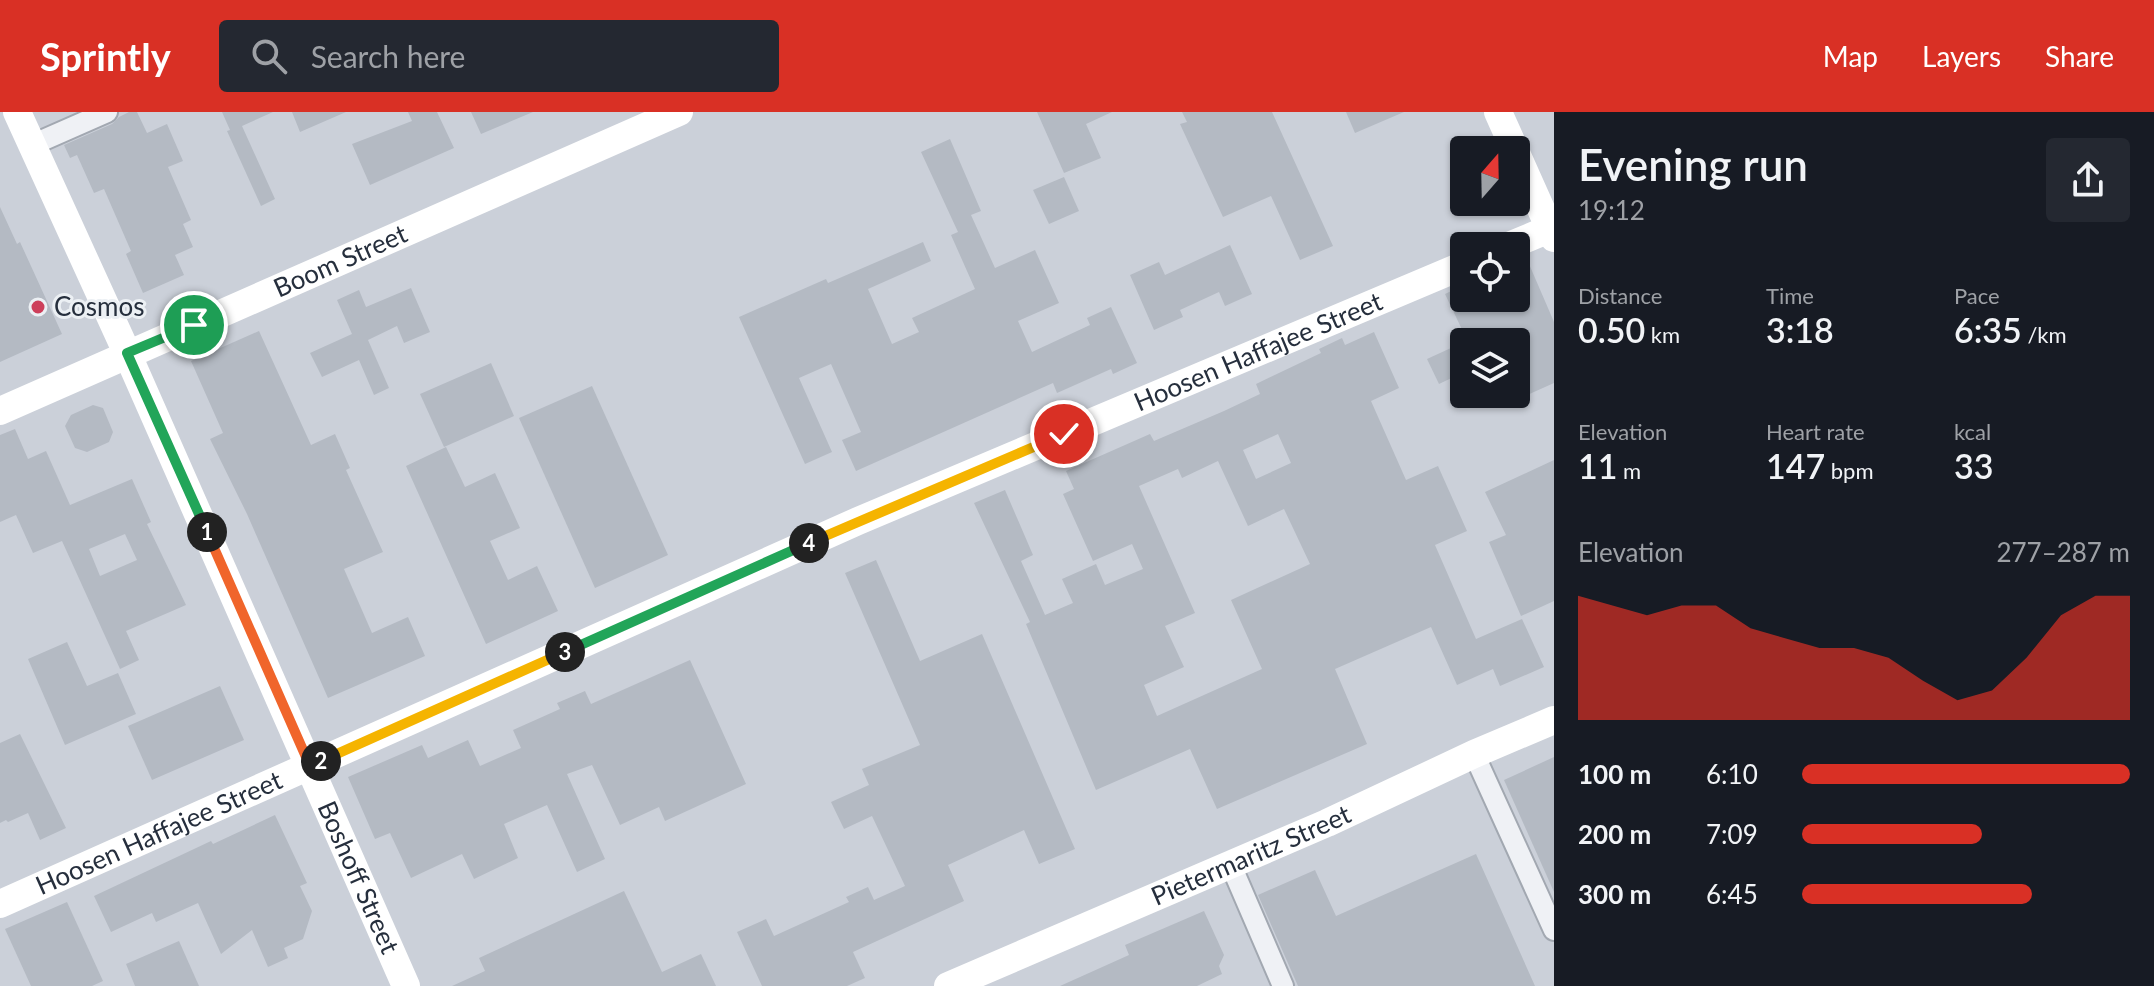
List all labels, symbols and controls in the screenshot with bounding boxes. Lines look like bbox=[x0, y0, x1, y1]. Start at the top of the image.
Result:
search box bbox=[219, 20, 779, 92]
text: Sprintly bbox=[40, 33, 171, 79]
icon: search bbox=[247, 34, 291, 78]
text: Search here bbox=[311, 38, 465, 74]
text: Map bbox=[1823, 39, 1878, 73]
text: Layers bbox=[1922, 39, 2001, 73]
text: Share bbox=[2045, 39, 2114, 73]
north arrow bbox=[1450, 136, 1530, 216]
map controls bbox=[1450, 136, 1530, 408]
text: Evening run bbox=[1578, 138, 1808, 190]
button: share bbox=[2046, 138, 2130, 222]
text: 19:12 bbox=[1578, 194, 1645, 226]
street label: Boom Street bbox=[268, 217, 412, 304]
button: locate bbox=[1450, 232, 1530, 312]
text: Distance bbox=[1578, 282, 1662, 309]
text: Time bbox=[1766, 282, 1814, 309]
text: Pace bbox=[1954, 282, 2000, 309]
street label: Hoosen Haffajee Street bbox=[1129, 284, 1387, 418]
place label: Cosmos bbox=[54, 290, 145, 322]
pin bbox=[160, 291, 228, 359]
marker: Cosmos bbox=[29, 298, 47, 316]
icon: arrive bbox=[172, 303, 216, 347]
text: 0.50 bbox=[1578, 309, 1645, 350]
text: 3:18 bbox=[1766, 309, 1834, 350]
text: 6:35 bbox=[1954, 309, 2022, 350]
text: km bbox=[1645, 321, 1680, 348]
text: /km bbox=[2022, 321, 2067, 348]
button: layers bbox=[1450, 328, 1530, 408]
pin bbox=[1030, 400, 1098, 468]
icon: check bbox=[1042, 412, 1086, 456]
text: Elevation bbox=[1578, 418, 1667, 445]
text: Heart rate bbox=[1766, 418, 1865, 445]
text: kcal bbox=[1954, 418, 1991, 445]
text: 11 bbox=[1578, 445, 1617, 486]
text: 147 bbox=[1766, 445, 1825, 486]
text: 33 bbox=[1954, 445, 1993, 486]
text: m bbox=[1617, 457, 1641, 484]
text: bpm bbox=[1825, 457, 1874, 484]
pin: 1 bbox=[187, 512, 227, 552]
text: 1 bbox=[201, 518, 213, 545]
pin: 4 bbox=[789, 523, 829, 563]
text: 4 bbox=[803, 529, 815, 556]
text: Elevation bbox=[1578, 536, 1684, 568]
text: 277–287 m bbox=[1996, 536, 2130, 568]
pin: 3 bbox=[545, 632, 585, 672]
text: 3 bbox=[559, 638, 571, 665]
pin: 2 bbox=[301, 741, 341, 781]
text: 2 bbox=[315, 747, 327, 774]
text: 100 m bbox=[1578, 758, 1651, 790]
text: 6:10 bbox=[1706, 758, 1758, 790]
street label: Hoosen Haffajee Street bbox=[30, 763, 287, 901]
street label: Boshoff Street bbox=[311, 796, 407, 959]
street label: Pietermaritz Street bbox=[1146, 797, 1356, 912]
text: 200 m bbox=[1578, 818, 1651, 850]
text: 7:09 bbox=[1706, 818, 1758, 850]
text: 300 m bbox=[1578, 878, 1651, 910]
text: 6:45 bbox=[1706, 878, 1758, 910]

